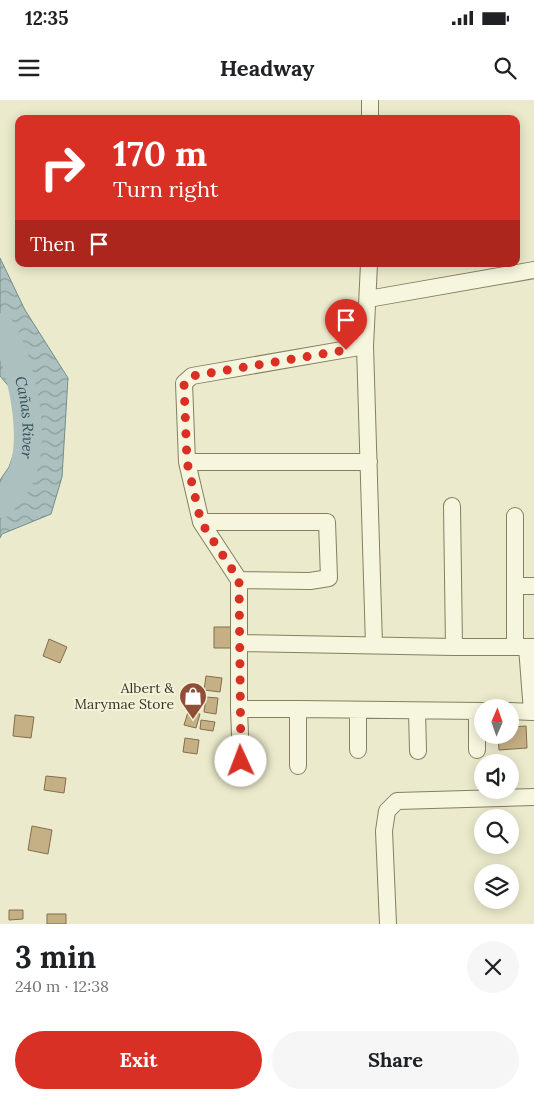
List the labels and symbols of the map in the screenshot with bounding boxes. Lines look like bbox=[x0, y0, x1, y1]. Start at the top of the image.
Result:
pin bbox=[325, 299, 367, 350]
water label: Cañas River bbox=[11, 374, 38, 460]
place label: Albert & Marymae Store bbox=[74, 679, 174, 713]
shop icon: Albert & Marymae Store bbox=[178, 681, 208, 720]
north arrow bbox=[474, 699, 519, 744]
position arrow bbox=[214, 734, 266, 786]

